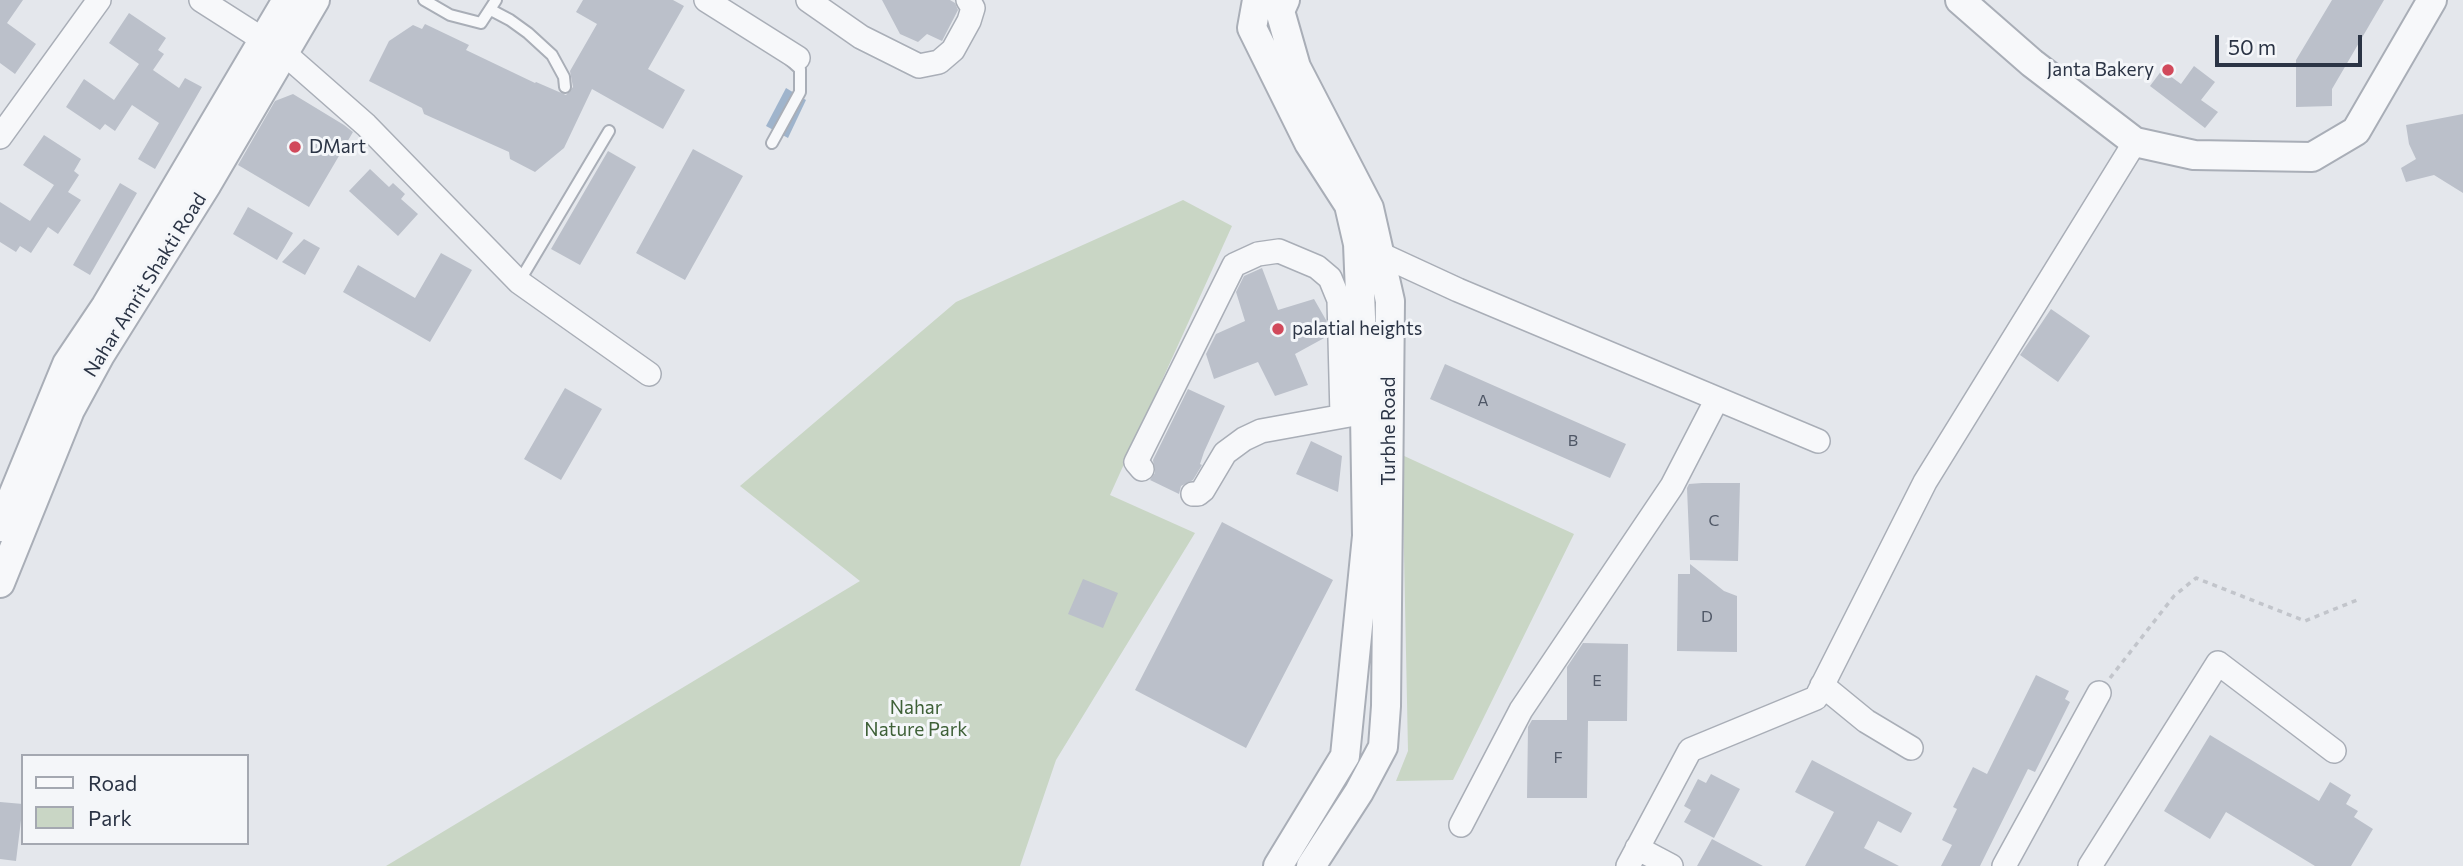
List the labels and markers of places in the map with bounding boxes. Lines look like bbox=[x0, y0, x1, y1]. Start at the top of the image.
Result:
place label: Janta Bakery bbox=[2047, 59, 2154, 81]
marker: Janta Bakery bbox=[2160, 62, 2176, 78]
place label: DMart bbox=[309, 136, 366, 158]
marker: DMart bbox=[287, 139, 303, 155]
place label: palatial heights bbox=[1292, 318, 1422, 340]
marker: palatial heights bbox=[1270, 321, 1286, 337]

